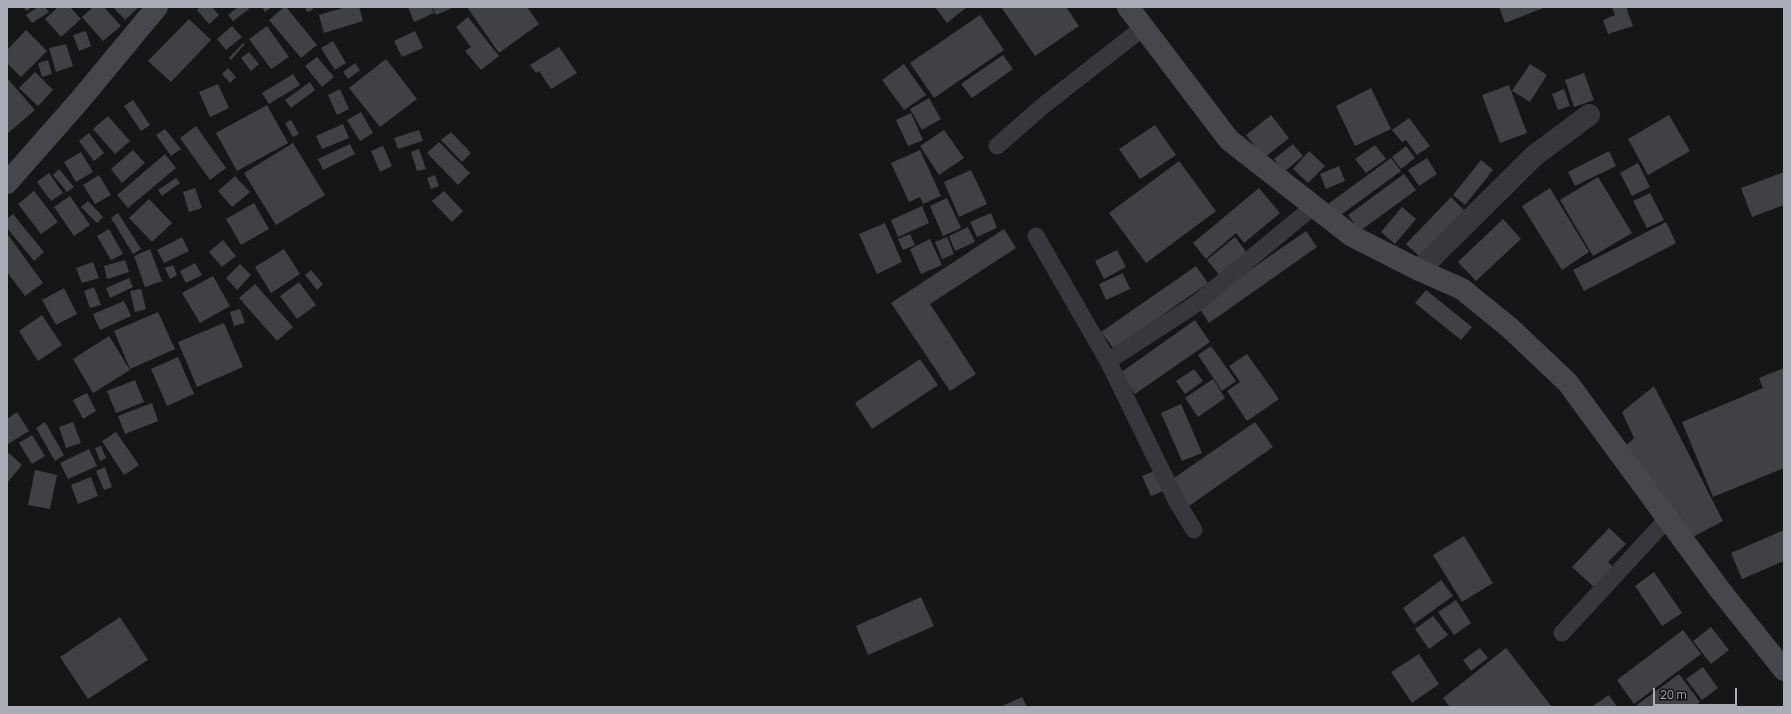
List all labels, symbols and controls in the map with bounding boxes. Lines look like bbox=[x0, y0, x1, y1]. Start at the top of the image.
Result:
scale bar bbox=[1655, 680, 1739, 706]
text: 20 m bbox=[1660, 686, 1687, 703]

